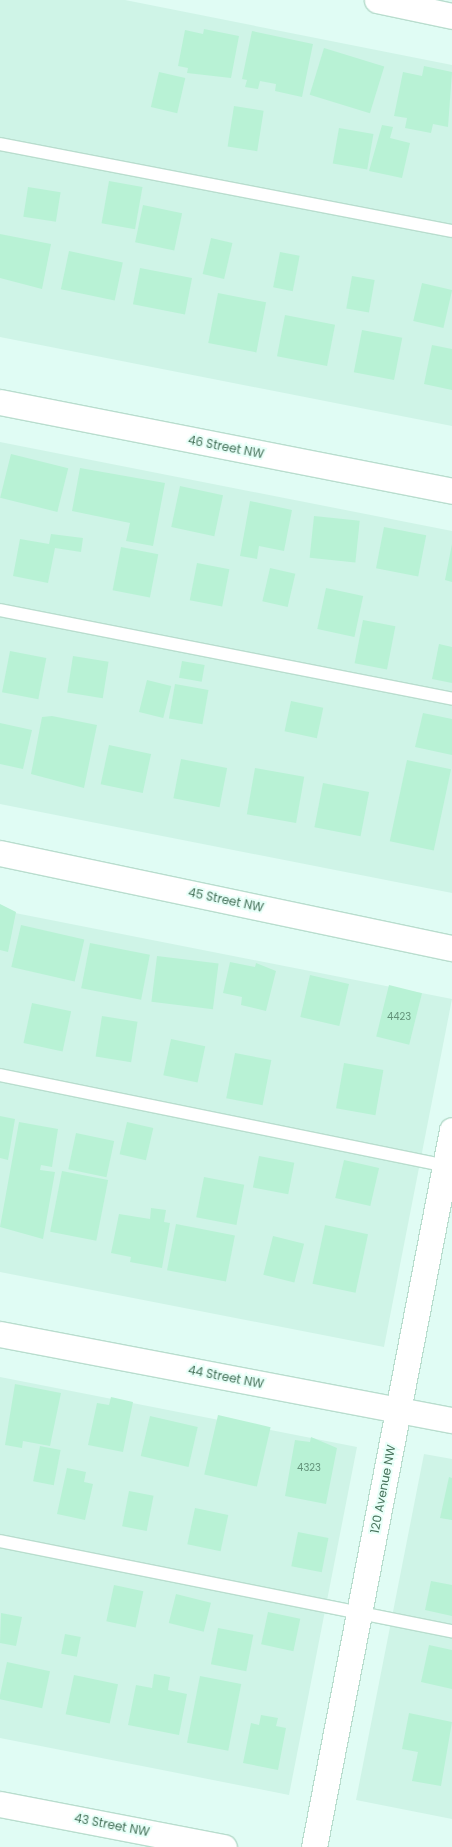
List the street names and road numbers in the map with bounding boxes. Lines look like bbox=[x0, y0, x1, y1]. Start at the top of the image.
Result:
street label: 46 Street NW bbox=[187, 433, 265, 461]
street label: 45 Street NW bbox=[187, 885, 265, 915]
street label: 44 Street NW bbox=[187, 1363, 265, 1391]
street label: 120 Avenue NW bbox=[367, 1444, 399, 1534]
street label: 43 Street NW bbox=[73, 1811, 151, 1839]

